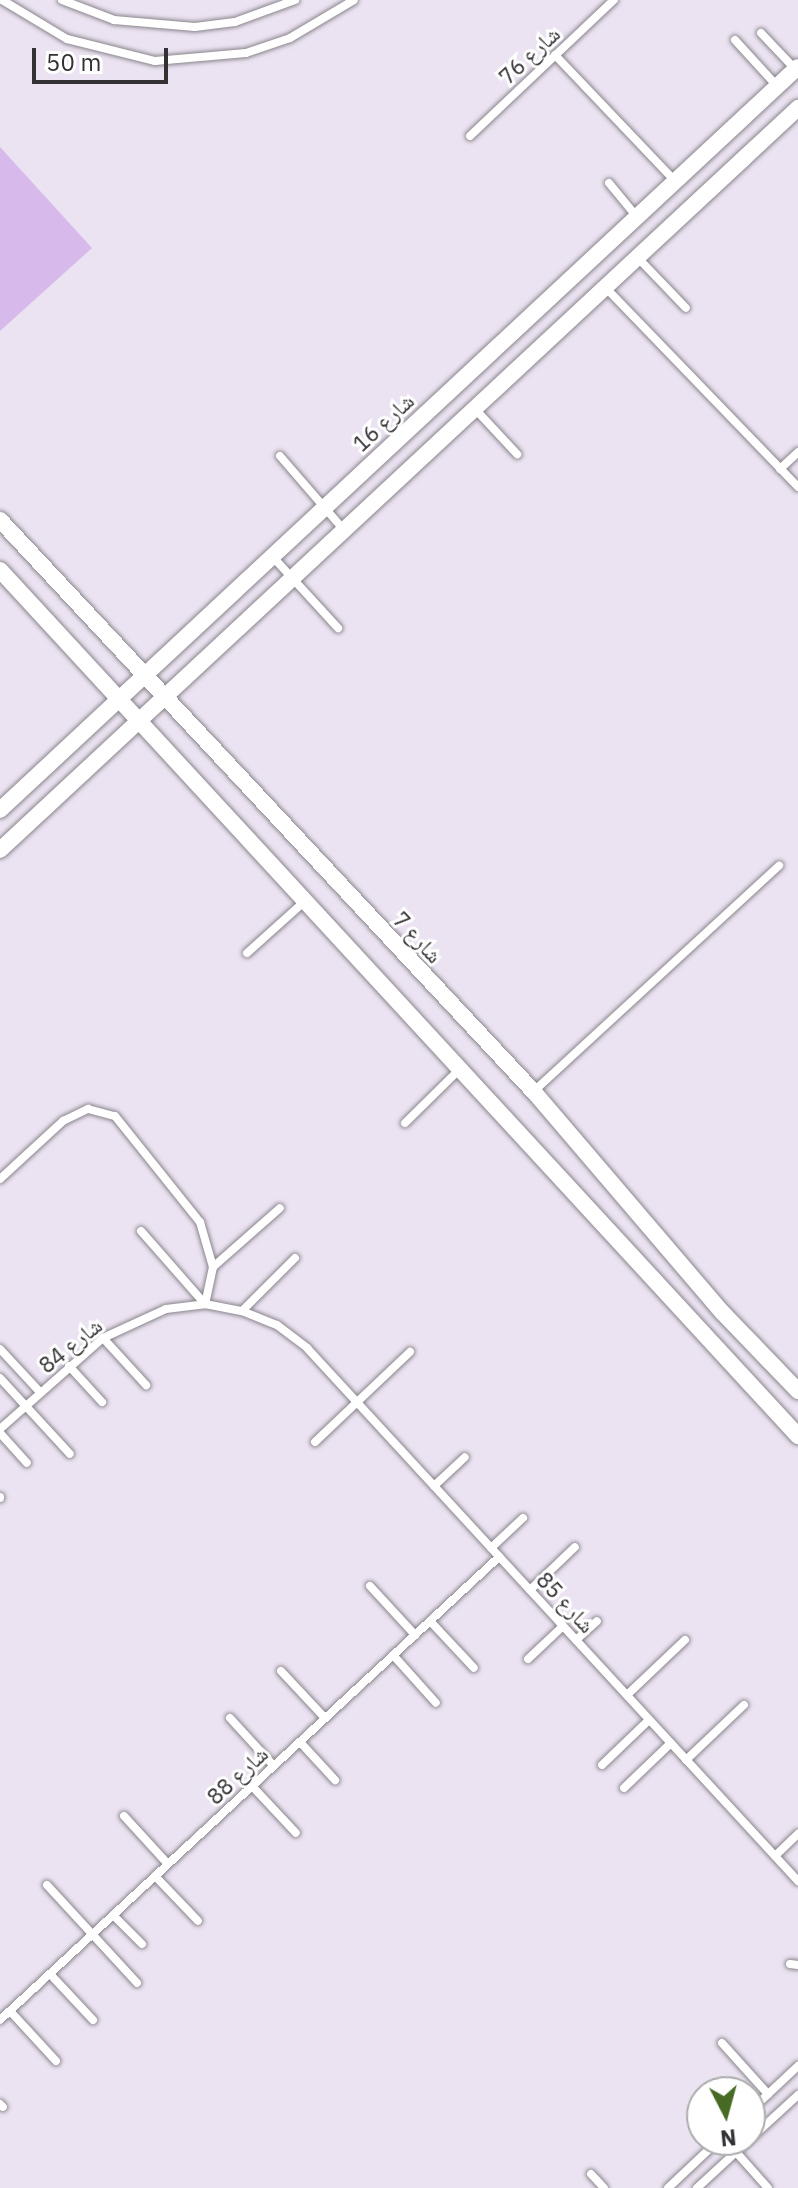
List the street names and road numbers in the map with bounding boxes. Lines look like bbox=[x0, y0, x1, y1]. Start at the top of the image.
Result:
street label: شارع 76 bbox=[493, 20, 565, 90]
street label: شارع 16 bbox=[347, 387, 419, 457]
street label: شارع 7 bbox=[388, 906, 448, 968]
street label: شارع 84 bbox=[33, 1312, 107, 1378]
street label: شارع 85 bbox=[531, 1566, 601, 1638]
street label: شارع 88 bbox=[201, 1740, 273, 1810]

